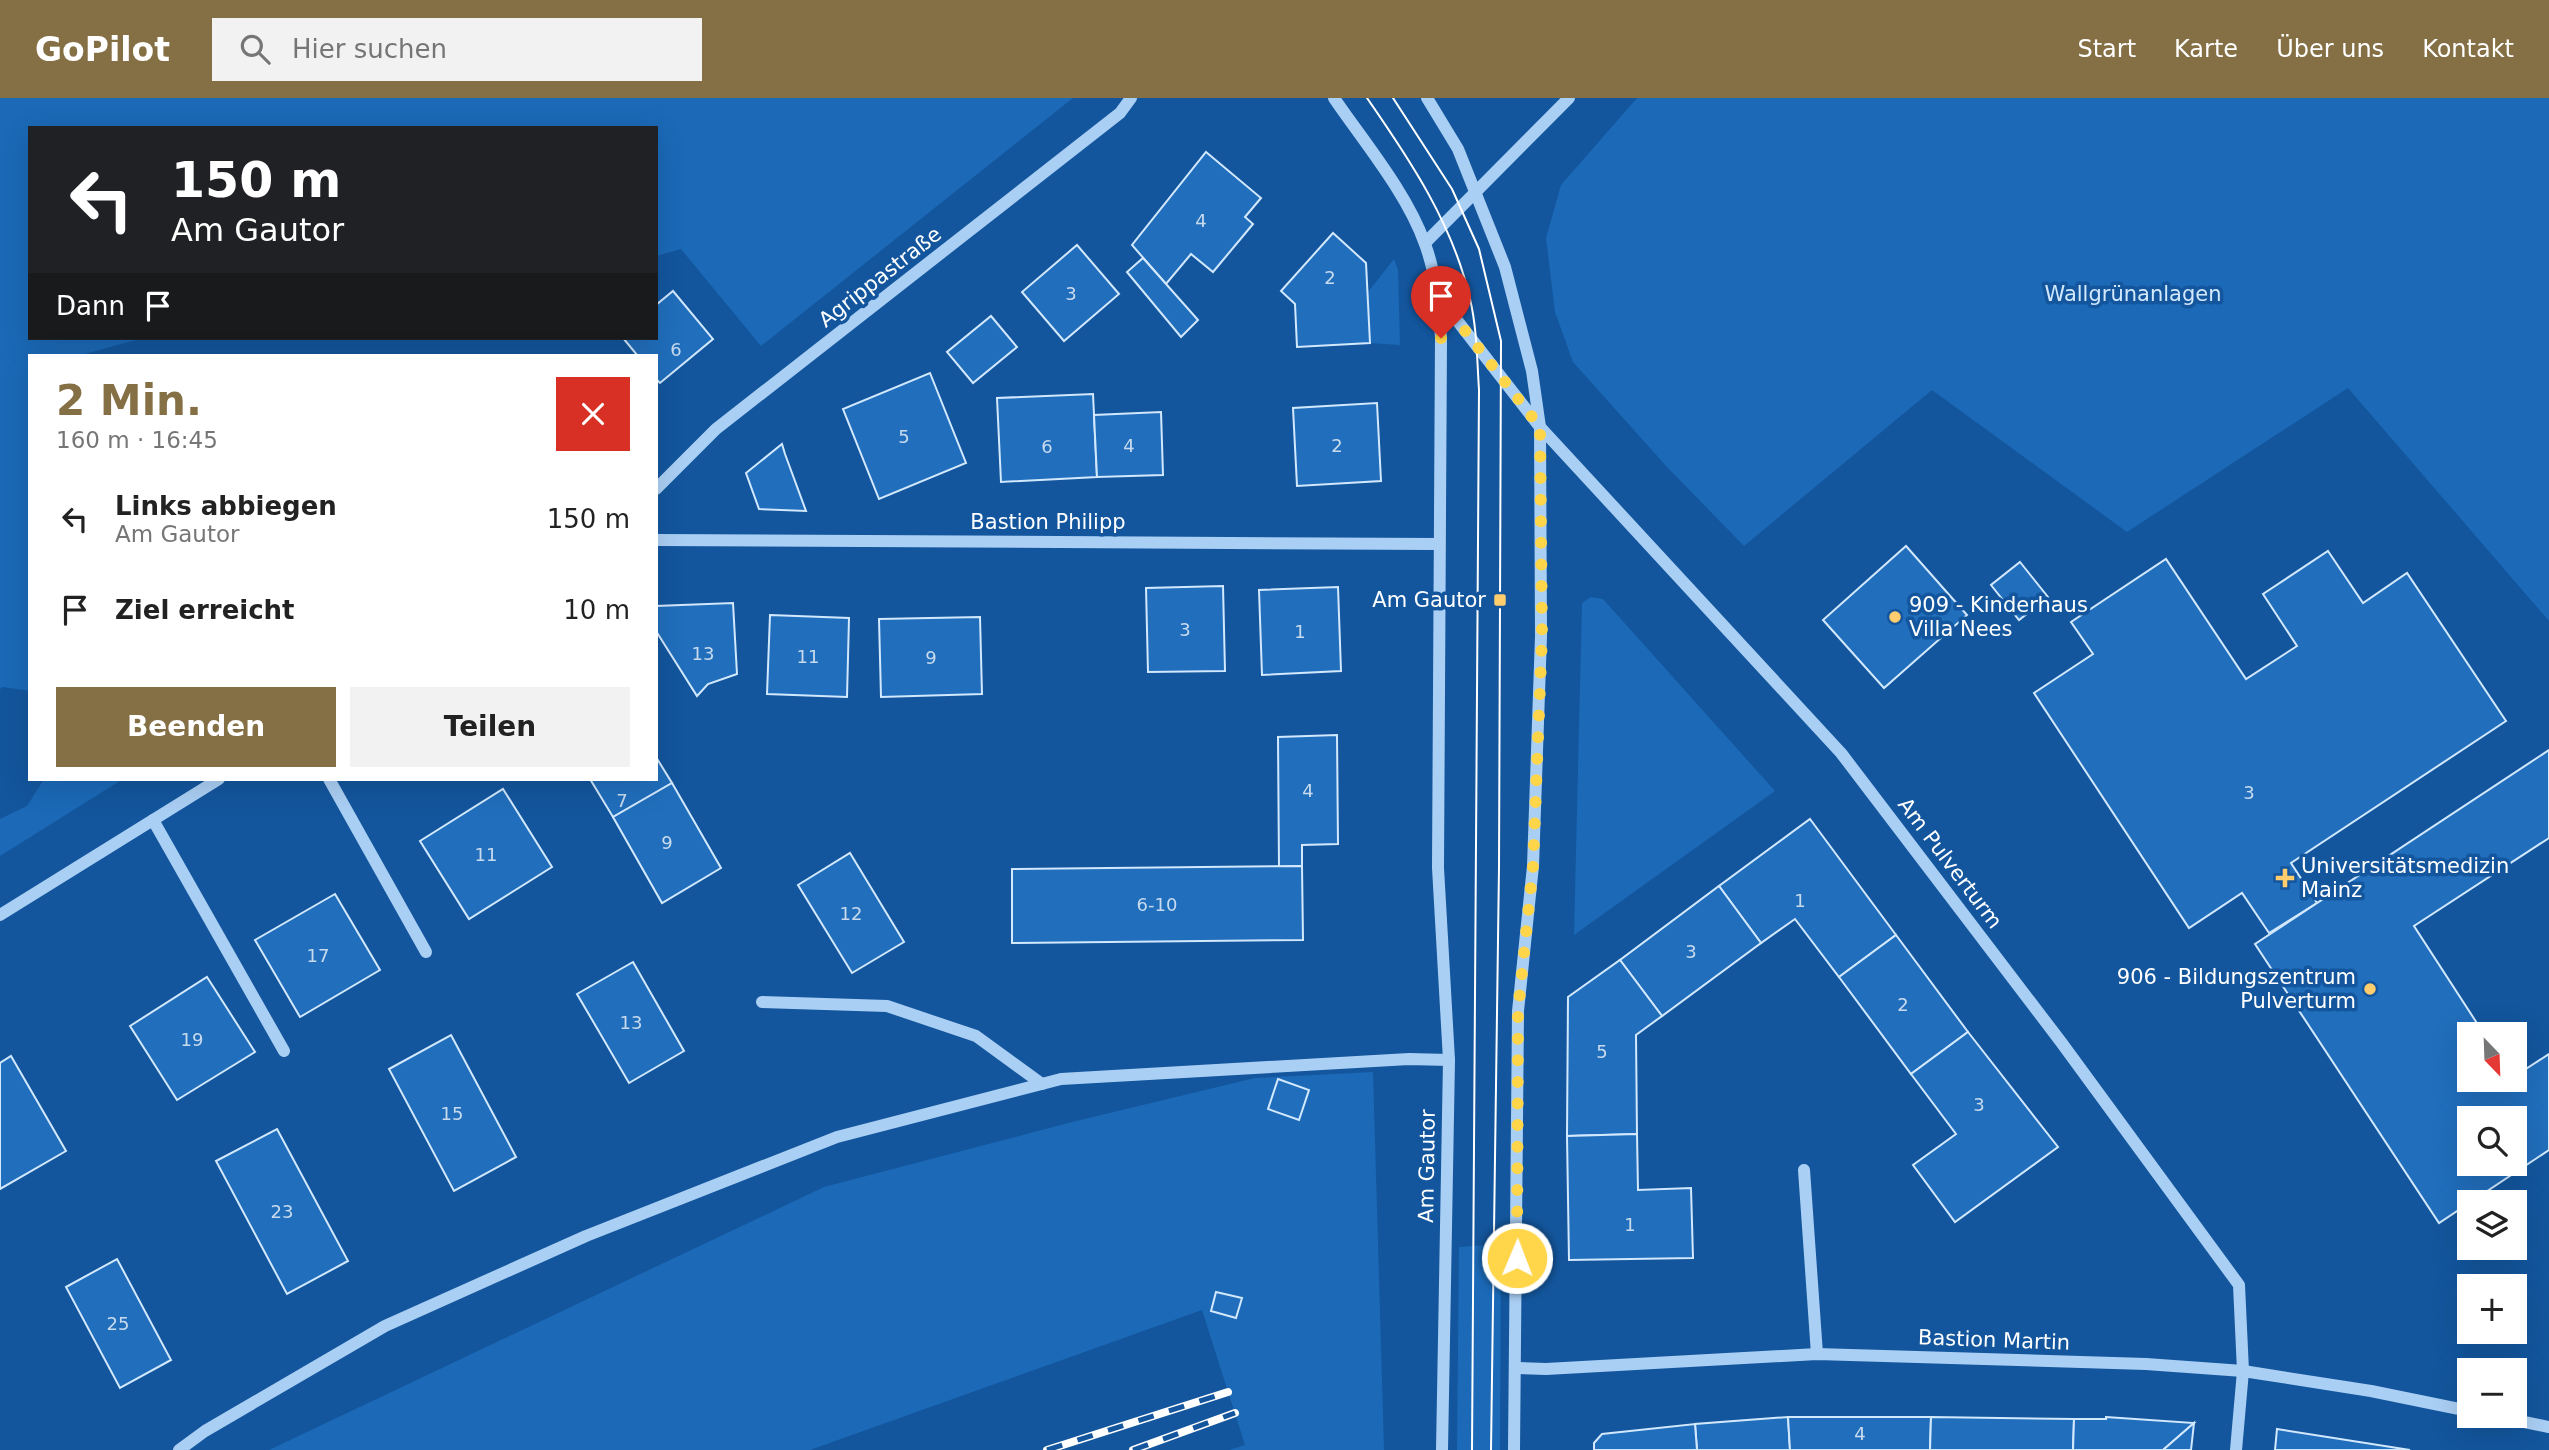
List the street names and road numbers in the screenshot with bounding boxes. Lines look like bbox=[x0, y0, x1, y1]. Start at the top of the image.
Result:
street label: Agrippastraße bbox=[814, 222, 946, 332]
street label: Bastion Philipp bbox=[970, 510, 1126, 534]
street label: Am Pulverturm bbox=[1893, 793, 2007, 933]
street label: Am Gautor bbox=[1414, 1109, 1440, 1223]
street label: Bastion Martin bbox=[1918, 1325, 2070, 1355]

